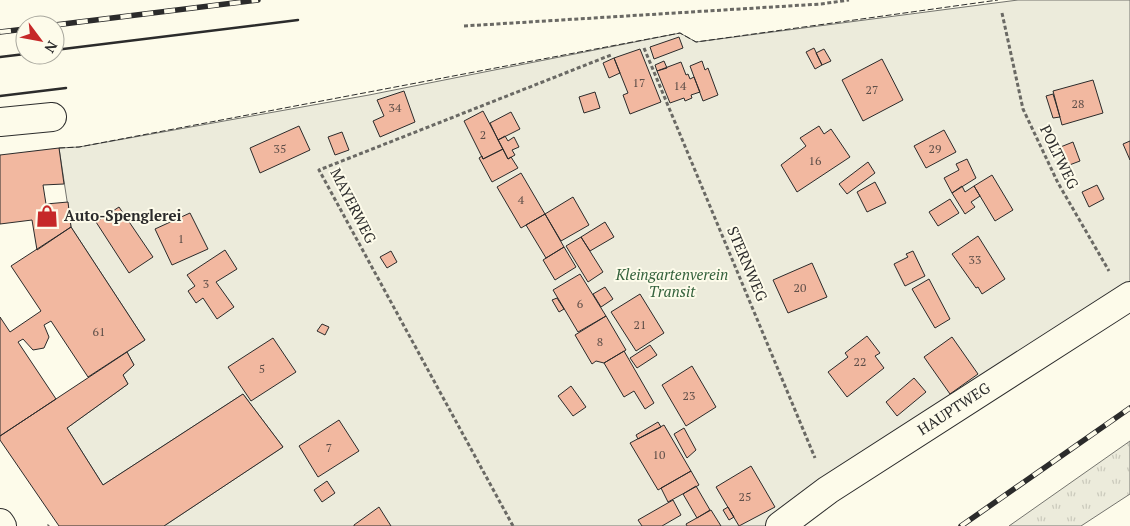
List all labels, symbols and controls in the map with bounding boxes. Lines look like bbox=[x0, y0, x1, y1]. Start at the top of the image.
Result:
north arrow bbox=[15, 15, 65, 65]
text: N bbox=[40, 38, 62, 57]
house number: 17 bbox=[633, 75, 645, 90]
house number: 14 bbox=[674, 78, 687, 93]
house number: 27 bbox=[866, 82, 878, 97]
house number: 28 bbox=[1072, 96, 1084, 111]
house number: 34 bbox=[389, 100, 402, 115]
street label: POLTWEG bbox=[1036, 121, 1084, 193]
house number: 2 bbox=[480, 127, 486, 142]
house number: 35 bbox=[274, 141, 286, 156]
house number: 29 bbox=[929, 141, 941, 156]
house number: 16 bbox=[809, 153, 822, 168]
street label: MAYERWEG bbox=[326, 164, 382, 247]
house number: 4 bbox=[518, 192, 525, 207]
shop icon: Auto-Spenglerei bbox=[34, 203, 60, 229]
place label: Auto-Spenglerei bbox=[64, 205, 182, 225]
street label: STERNWEG bbox=[723, 223, 773, 305]
house number: 1 bbox=[178, 231, 184, 246]
house number: 33 bbox=[969, 252, 981, 267]
park label: Kleingartenverein Transit bbox=[615, 264, 728, 301]
house number: 3 bbox=[203, 276, 209, 291]
house number: 20 bbox=[794, 280, 806, 295]
house number: 6 bbox=[577, 296, 584, 311]
house number: 21 bbox=[634, 317, 646, 332]
house number: 61 bbox=[93, 324, 105, 339]
house number: 8 bbox=[597, 334, 603, 349]
house number: 22 bbox=[854, 354, 866, 369]
house number: 5 bbox=[259, 361, 265, 376]
street label: HAUPTWEG bbox=[913, 377, 994, 439]
house number: 23 bbox=[683, 388, 695, 403]
house number: 7 bbox=[326, 440, 332, 455]
house number: 10 bbox=[653, 447, 665, 462]
house number: 25 bbox=[739, 489, 751, 504]

